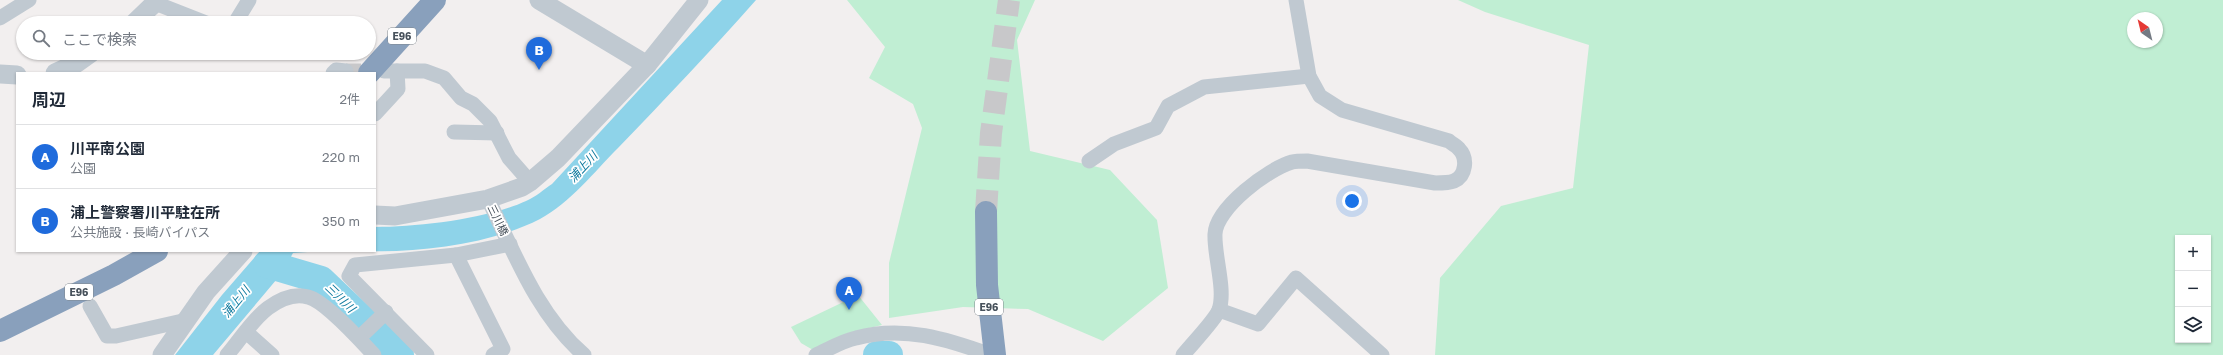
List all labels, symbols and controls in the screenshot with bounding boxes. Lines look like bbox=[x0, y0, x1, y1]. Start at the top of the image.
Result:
north arrow bbox=[2127, 12, 2163, 48]
search box bbox=[16, 16, 376, 60]
icon: search bbox=[30, 27, 52, 49]
road number: E96 bbox=[388, 28, 416, 44]
text: ここで検索 bbox=[62, 30, 137, 48]
pin: B bbox=[526, 37, 552, 70]
text: 周辺 bbox=[32, 89, 66, 110]
text: 2件 bbox=[339, 91, 360, 107]
text: 川平南公園 bbox=[70, 139, 145, 157]
water label: 浦上川 bbox=[565, 147, 602, 185]
text: A bbox=[40, 149, 50, 165]
text: 220 m bbox=[322, 149, 360, 165]
text: 公園 bbox=[70, 160, 96, 176]
your location bbox=[1342, 191, 1362, 211]
street label: 三川橋 bbox=[485, 202, 512, 237]
text: 浦上警察署川平駐在所 bbox=[70, 203, 220, 221]
text: B bbox=[40, 213, 50, 229]
text: 350 m bbox=[322, 213, 360, 229]
text: 公共施設 · 長崎バイパス bbox=[70, 224, 210, 240]
map controls bbox=[2175, 235, 2211, 343]
button: + bbox=[2175, 235, 2211, 271]
button: − bbox=[2175, 271, 2211, 307]
pin: A bbox=[836, 277, 862, 310]
water label: 三川川 bbox=[322, 280, 360, 317]
water label: 浦上川 bbox=[218, 281, 254, 320]
road number: E96 bbox=[65, 284, 93, 300]
road number: E96 bbox=[975, 299, 1003, 315]
button: layers bbox=[2175, 307, 2211, 343]

